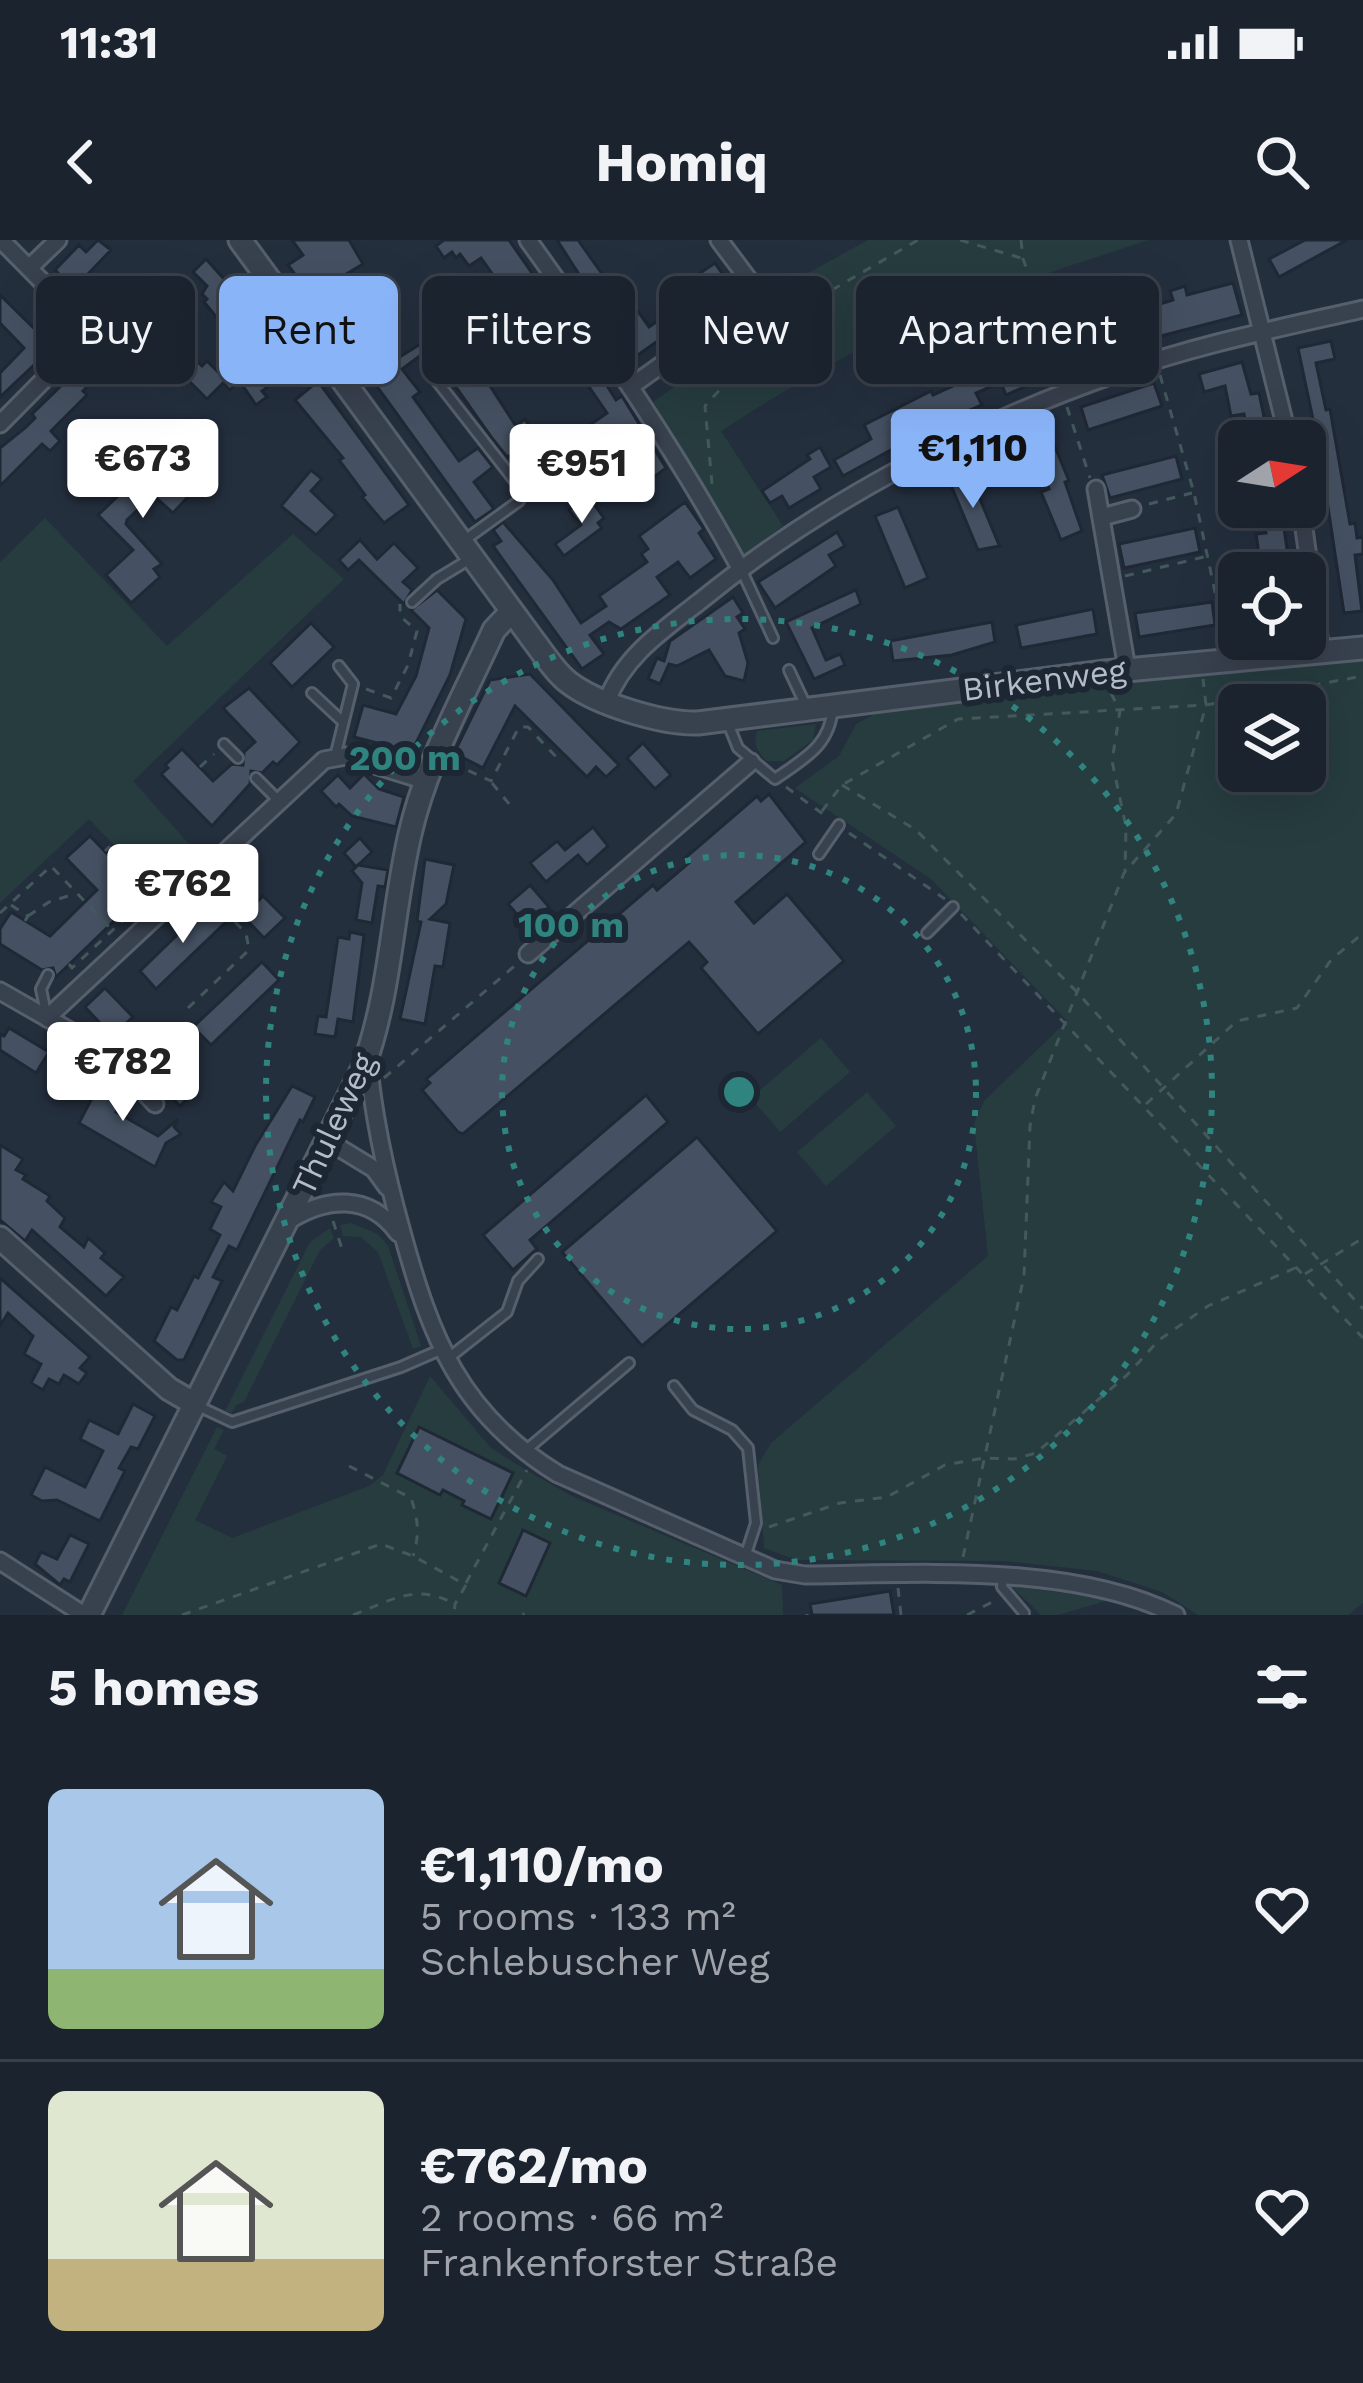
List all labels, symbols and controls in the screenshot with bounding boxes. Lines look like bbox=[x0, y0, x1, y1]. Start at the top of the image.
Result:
text: 11:31 bbox=[60, 16, 158, 69]
icon: back bbox=[48, 129, 114, 195]
icon: search bbox=[1249, 129, 1315, 195]
text: Homiq bbox=[595, 131, 768, 194]
chip: Buy bbox=[36, 276, 195, 384]
chip: Rent bbox=[219, 276, 398, 384]
chip: Filters bbox=[422, 276, 635, 384]
chip: New bbox=[659, 276, 832, 384]
chip: Apartment bbox=[856, 276, 1159, 384]
pin: €1,110 bbox=[875, 409, 1071, 511]
pin: €673 bbox=[72, 419, 214, 521]
north arrow bbox=[1218, 420, 1326, 528]
map controls bbox=[1218, 420, 1326, 792]
pin: €951 bbox=[511, 424, 653, 526]
text: €1,110 bbox=[918, 425, 1028, 470]
text: €673 bbox=[94, 435, 192, 480]
text: €951 bbox=[537, 440, 627, 485]
button: locate bbox=[1218, 552, 1326, 660]
street label: Birkenweg bbox=[960, 650, 1129, 709]
button: layers bbox=[1218, 684, 1326, 792]
text: 200 m bbox=[349, 737, 461, 779]
pin: €762 bbox=[112, 844, 254, 946]
text: €762 bbox=[134, 860, 232, 905]
text: 100 m bbox=[518, 904, 624, 946]
pin: €782 bbox=[52, 1022, 194, 1124]
text: €782 bbox=[74, 1038, 172, 1083]
street label: Thuleweg bbox=[284, 1046, 384, 1202]
centre of rings bbox=[718, 1071, 760, 1113]
icon: filters bbox=[1249, 1654, 1315, 1720]
text: 5 homes bbox=[48, 1658, 259, 1717]
text: €1,110/mo bbox=[420, 1835, 664, 1894]
icon: home bbox=[144, 1837, 288, 1981]
icon: heart bbox=[1249, 1876, 1315, 1942]
text: 5 rooms · 133 m² bbox=[420, 1894, 736, 1939]
text: Schlebuscher Weg bbox=[420, 1939, 770, 1984]
text: €762/mo bbox=[420, 2136, 648, 2195]
icon: home bbox=[144, 2139, 288, 2283]
icon: heart bbox=[1249, 2178, 1315, 2244]
text: 2 rooms · 66 m² bbox=[420, 2195, 723, 2240]
text: Frankenforster Straße bbox=[420, 2240, 838, 2285]

